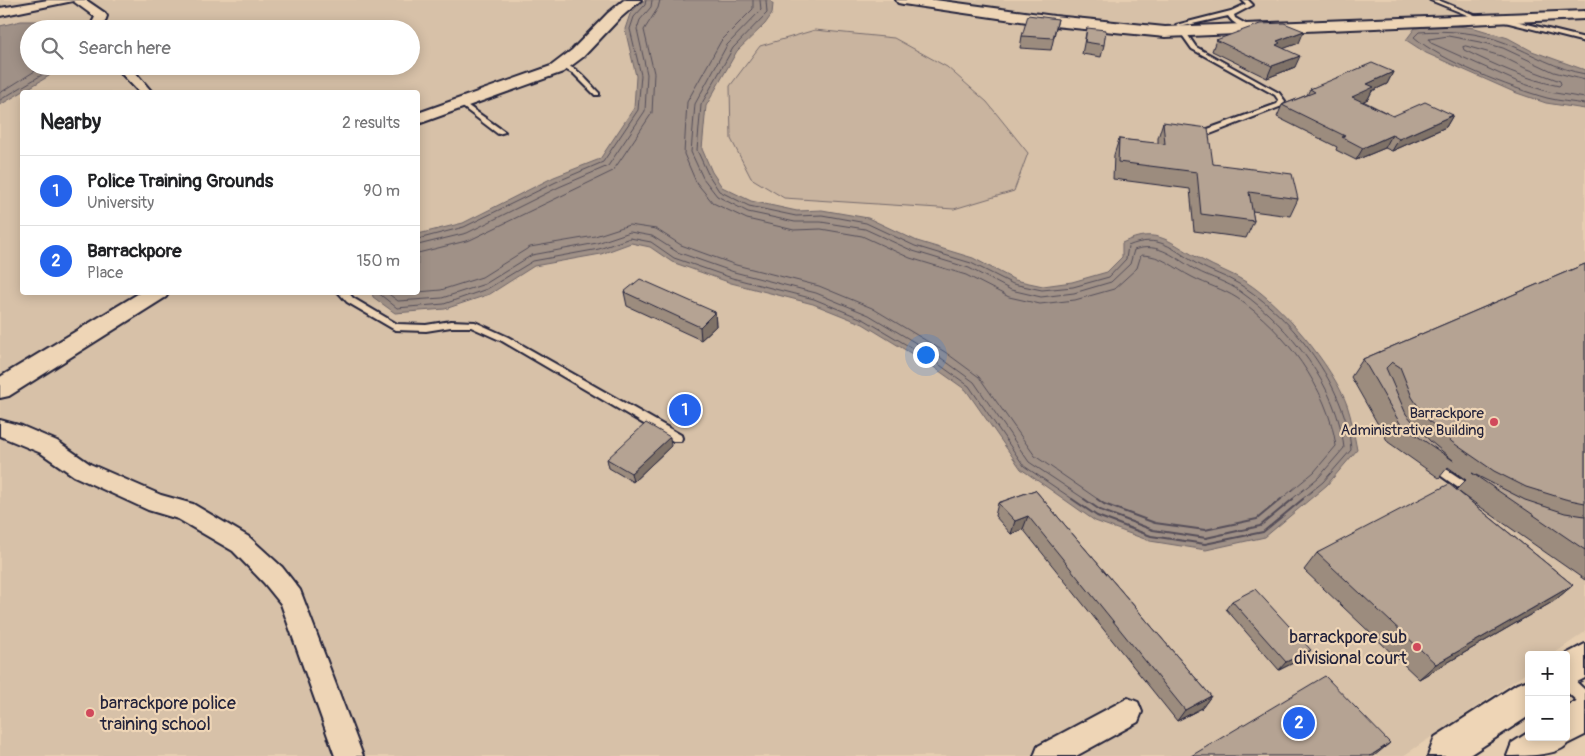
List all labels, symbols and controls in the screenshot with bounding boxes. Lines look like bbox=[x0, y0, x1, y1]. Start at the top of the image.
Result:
search box bbox=[20, 20, 420, 75]
icon: search bbox=[38, 34, 66, 62]
text: Search here bbox=[78, 36, 171, 60]
text: Nearby bbox=[40, 109, 101, 136]
text: 2 results bbox=[342, 113, 400, 133]
text: Police Training Grounds bbox=[87, 169, 273, 193]
text: 1 bbox=[53, 181, 59, 201]
text: 90 m bbox=[363, 181, 400, 201]
text: University bbox=[87, 193, 154, 213]
text: Barrackpore bbox=[87, 239, 182, 263]
text: 2 bbox=[52, 251, 60, 271]
text: 150 m bbox=[356, 251, 400, 271]
text: Place bbox=[87, 263, 123, 283]
your location bbox=[913, 342, 939, 368]
pin: 1 bbox=[669, 391, 701, 429]
place label: Barrackpore Administrative Building bbox=[1341, 404, 1485, 440]
marker: Barrackpore Administrative Building bbox=[1488, 416, 1500, 428]
place label: barrackpore sub divisional court bbox=[1289, 626, 1408, 670]
marker: barrackpore sub divisional court bbox=[1411, 641, 1423, 653]
map controls bbox=[1525, 651, 1570, 741]
button: + bbox=[1525, 651, 1570, 696]
place label: barrackpore police training school bbox=[99, 692, 236, 736]
button: − bbox=[1525, 696, 1570, 741]
pin: 2 bbox=[1283, 704, 1315, 742]
marker: barrackpore police training school bbox=[84, 707, 96, 719]

